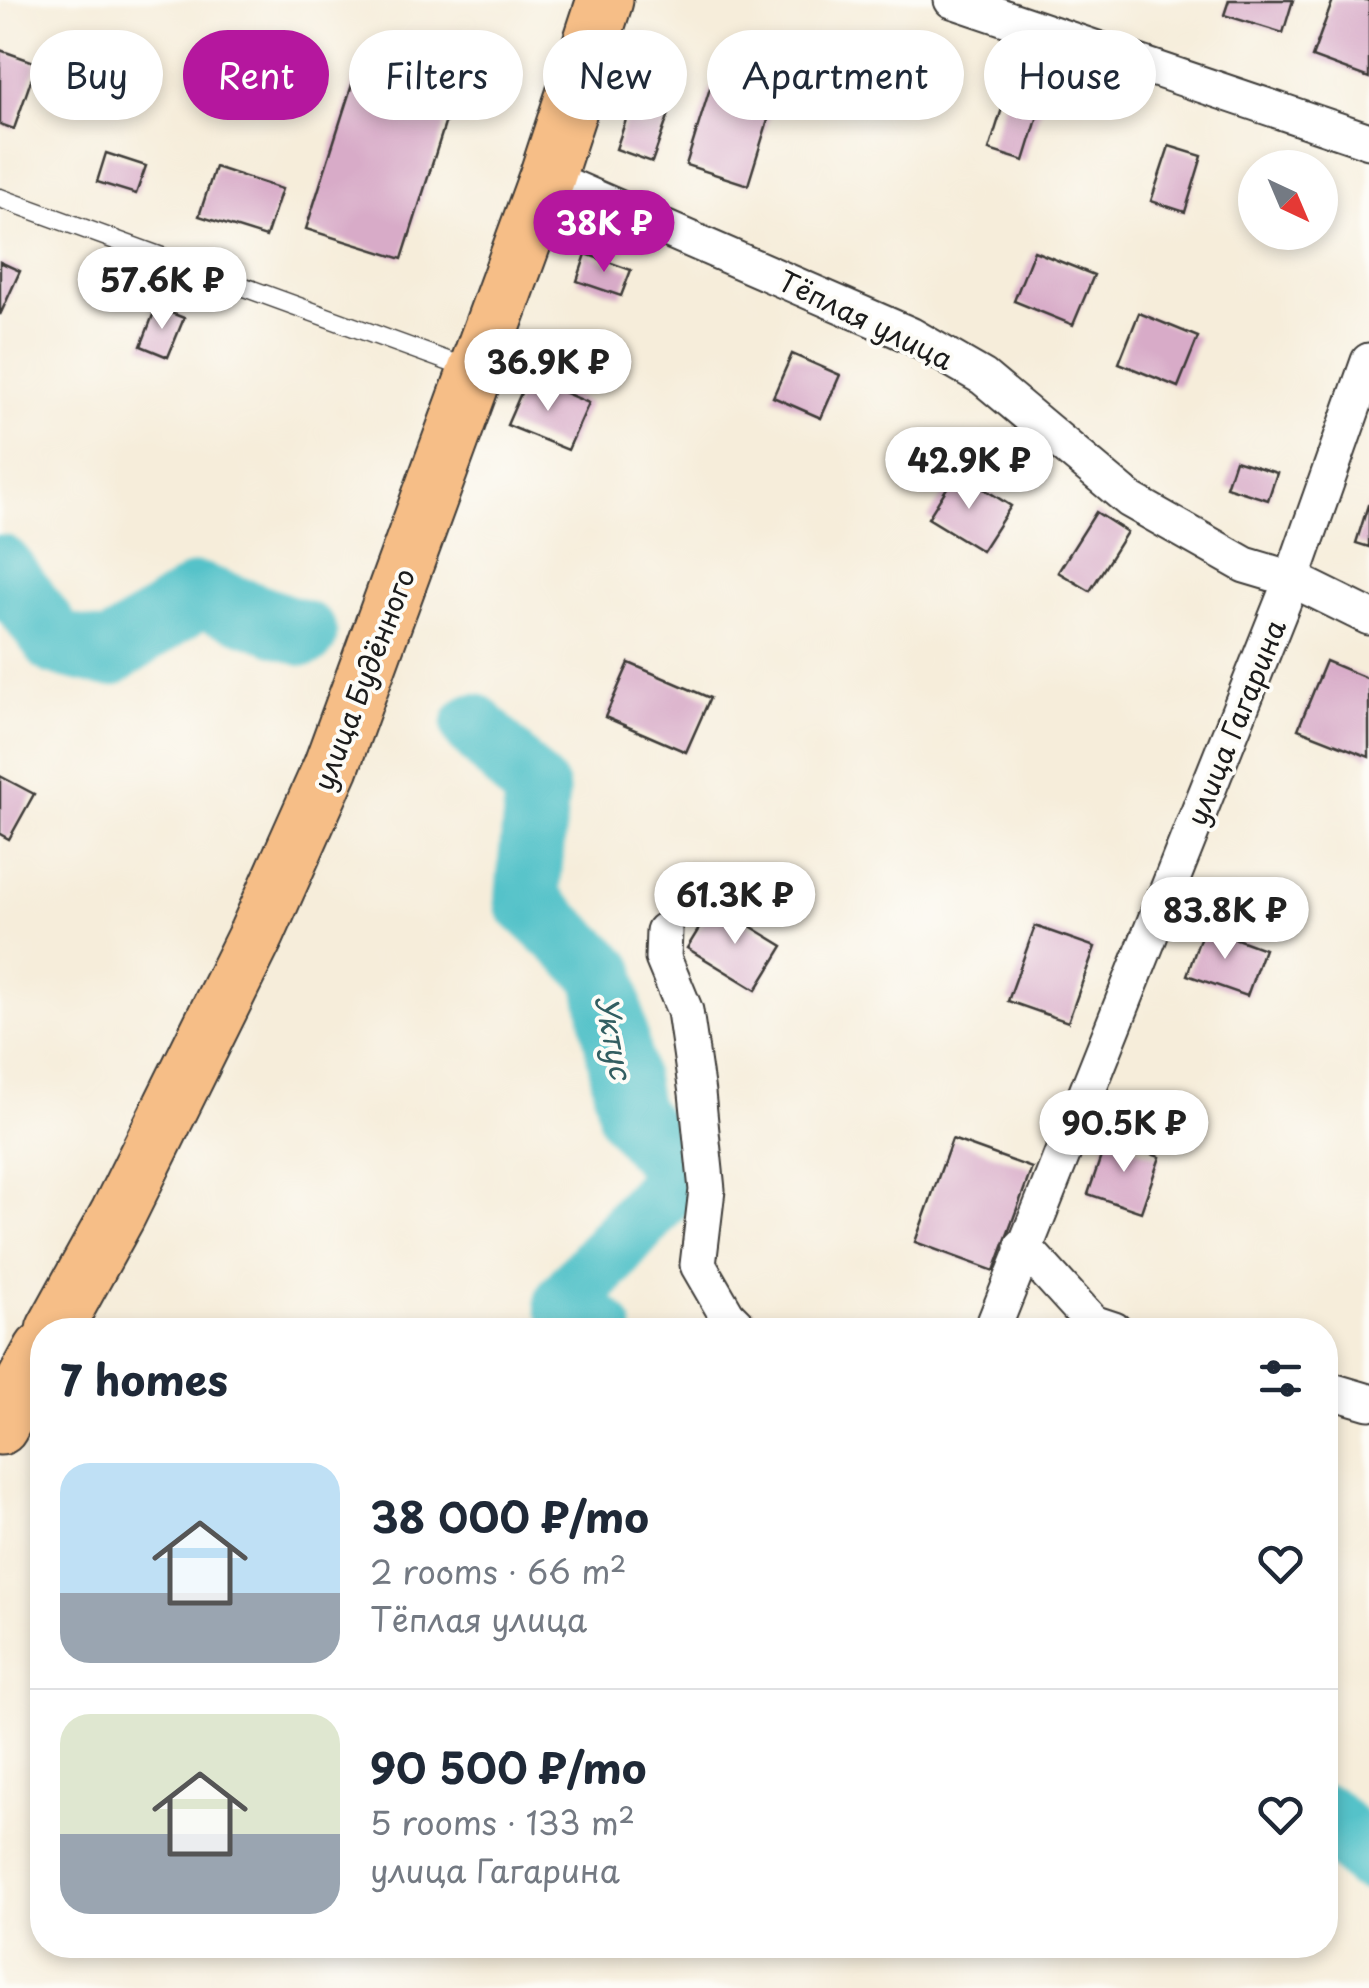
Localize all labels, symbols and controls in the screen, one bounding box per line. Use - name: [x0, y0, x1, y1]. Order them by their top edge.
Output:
- chip: Buy: [30, 30, 163, 120]
- chip: Rent: [183, 30, 329, 120]
- chip: Filters: [349, 30, 523, 120]
- chip: New: [543, 30, 687, 120]
- chip: Apartment: [707, 30, 964, 120]
- chip: House: [984, 30, 1156, 120]
- north arrow: [1238, 150, 1338, 250]
- map controls: [1238, 150, 1338, 250]
- pin: 38K ₽: [534, 190, 674, 275]
- text: 38K ₽: [555, 198, 653, 246]
- pin: 57.6K ₽: [70, 247, 254, 332]
- text: 57.6K ₽: [100, 255, 224, 303]
- street label: Тёплая улица: [771, 258, 961, 380]
- pin: 36.9K ₽: [456, 329, 640, 414]
- text: 36.9K ₽: [486, 337, 610, 385]
- pin: 42.9K ₽: [877, 427, 1061, 512]
- text: 42.9K ₽: [907, 435, 1031, 483]
- street label: улица Будённого: [301, 562, 425, 796]
- street label: улица Гагарина: [1174, 612, 1296, 831]
- pin: 61.3K ₽: [643, 862, 827, 947]
- text: 61.3K ₽: [676, 870, 794, 918]
- pin: 83.8K ₽: [1133, 877, 1317, 962]
- text: 83.8K ₽: [1163, 885, 1287, 933]
- water label: Уктус: [585, 991, 646, 1085]
- pin: 90.5K ₽: [1032, 1090, 1216, 1175]
- text: 90.5K ₽: [1061, 1098, 1187, 1146]
- text: 7 homes: [60, 1347, 228, 1410]
- icon: filters: [1253, 1351, 1308, 1406]
- text: 38 000 ₽/mo: [370, 1484, 649, 1547]
- icon: home: [140, 1503, 260, 1623]
- icon: heart: [1253, 1536, 1308, 1591]
- text: 2 rooms · 66 m²: [370, 1547, 627, 1595]
- text: Тёплая улица: [370, 1595, 587, 1643]
- text: 90 500 ₽/mo: [370, 1735, 647, 1798]
- icon: home: [140, 1754, 260, 1874]
- icon: heart: [1253, 1787, 1308, 1842]
- text: 5 rooms · 133 m²: [370, 1798, 635, 1846]
- text: улица Гагарина: [370, 1846, 620, 1894]

